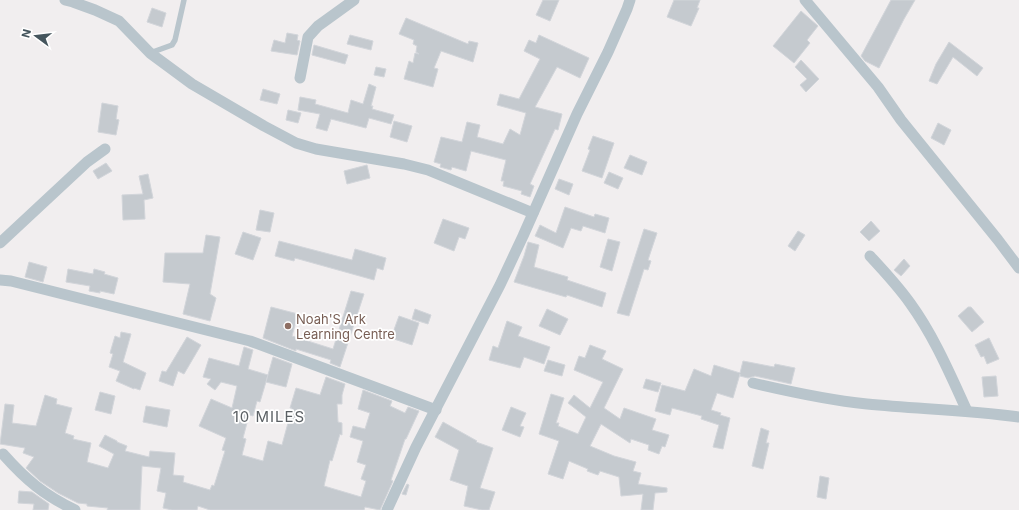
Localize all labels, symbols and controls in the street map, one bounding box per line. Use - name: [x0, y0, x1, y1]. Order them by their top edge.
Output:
- north arrow: [16, 16, 56, 56]
- text: N: [18, 28, 34, 39]
- place label: Noah'S Ark Learning Centre: [296, 311, 395, 342]
- marker: Noah'S Ark Learning Centre: [283, 321, 293, 331]
- district label: 10 MILES: [233, 407, 305, 426]

